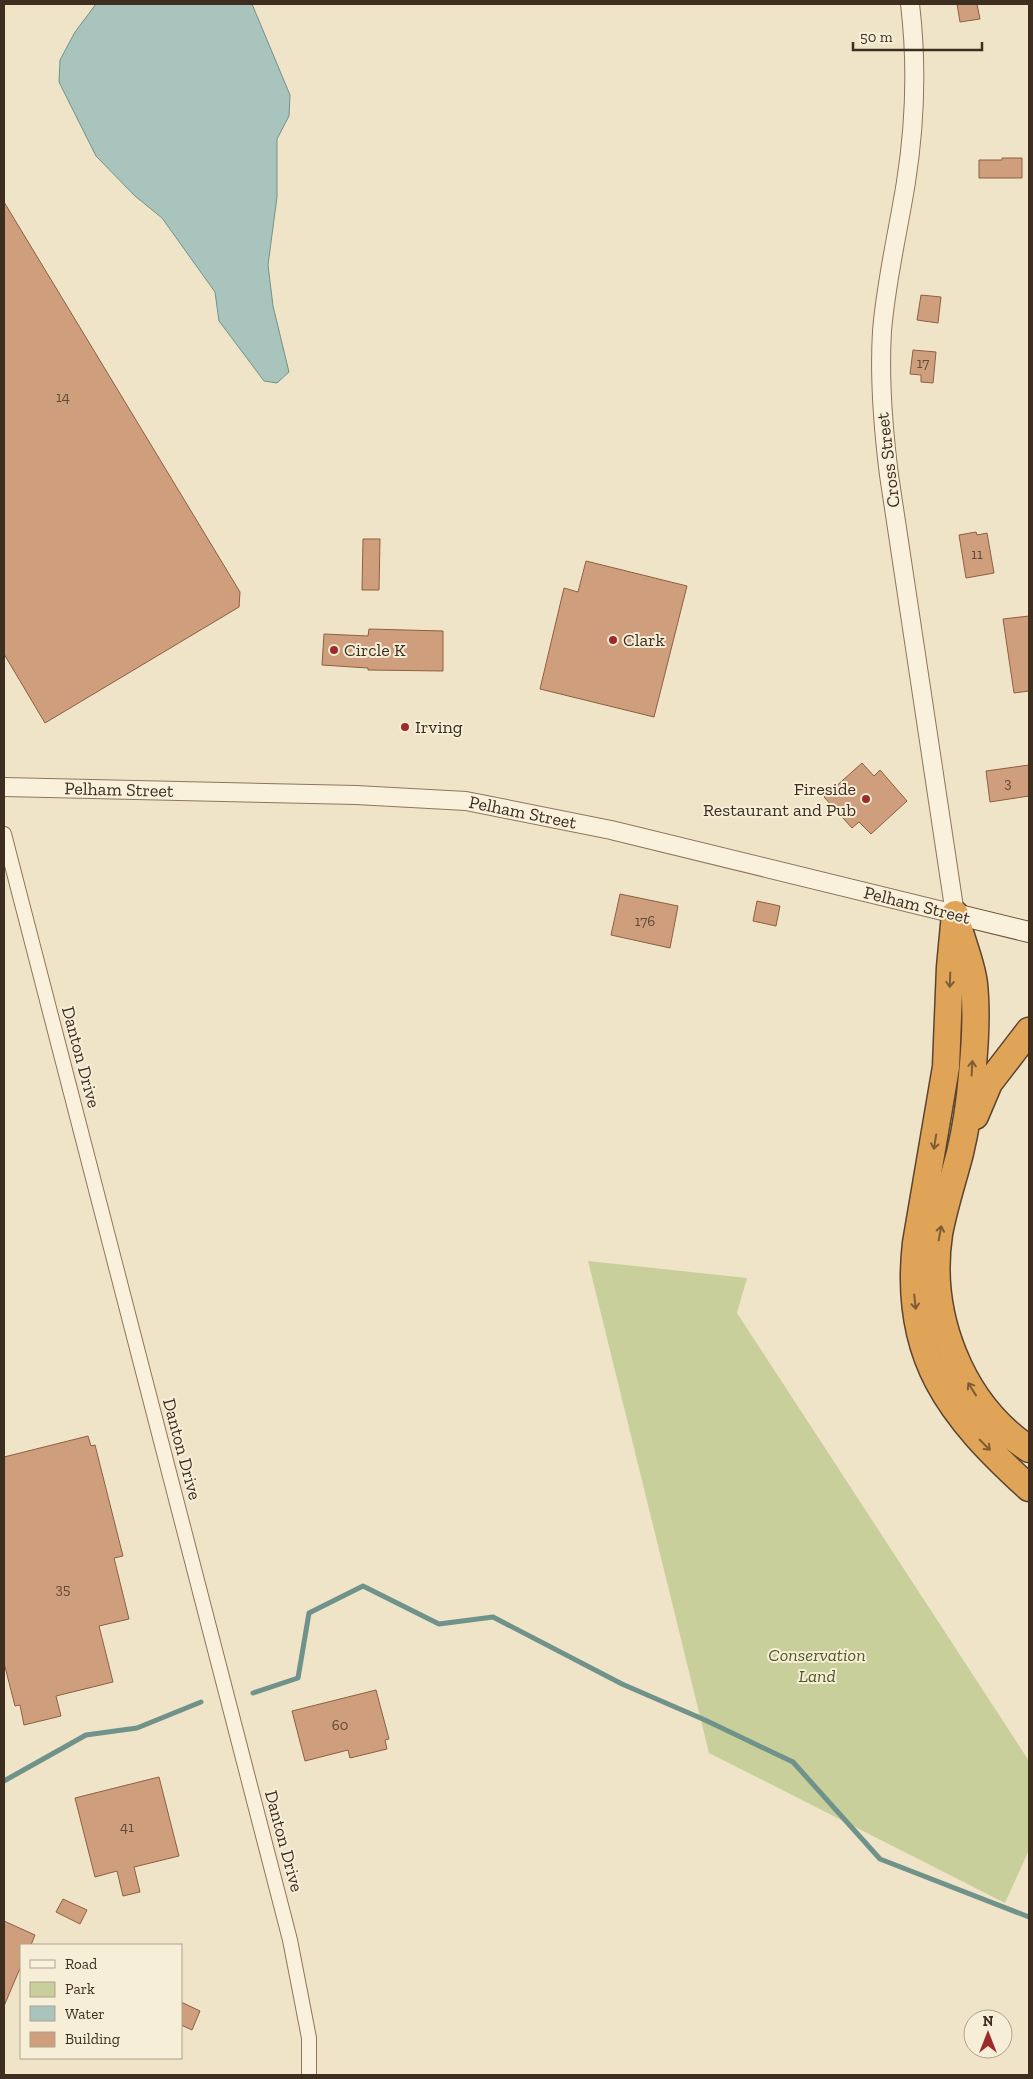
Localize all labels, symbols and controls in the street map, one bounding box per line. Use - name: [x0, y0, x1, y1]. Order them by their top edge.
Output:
- scale bar: [853, 20, 982, 52]
- text: 50 m: [860, 28, 893, 46]
- house number: 17: [917, 354, 929, 372]
- house number: 14: [56, 388, 70, 406]
- street label: Cross Street: [871, 411, 905, 509]
- house number: 11: [971, 545, 983, 563]
- place label: Clark: [623, 629, 666, 651]
- marker: Clark: [607, 634, 619, 646]
- place label: Circle K: [344, 639, 406, 661]
- marker: Circle K: [328, 644, 340, 656]
- place label: Irving: [415, 716, 463, 738]
- marker: Irving: [399, 721, 411, 733]
- house number: 3: [1004, 774, 1012, 792]
- street label: Pelham Street: [64, 777, 174, 802]
- place label: Fireside Restaurant and Pub: [703, 778, 856, 821]
- street label: Pelham Street: [467, 791, 579, 834]
- marker: Fireside Restaurant and Pub: [860, 793, 872, 805]
- street label: Pelham Street: [861, 881, 973, 929]
- house number: 176: [635, 912, 655, 930]
- one-way arrow: [945, 972, 954, 988]
- street label: Danton Drive: [57, 1004, 105, 1110]
- one-way arrow: [968, 1061, 977, 1077]
- one-way arrow: [929, 1133, 939, 1149]
- one-way arrow: [935, 1226, 945, 1242]
- one-way arrow: [910, 1294, 920, 1310]
- one-way arrow: [967, 1382, 977, 1396]
- street label: Danton Drive: [158, 1396, 206, 1502]
- one-way arrow: [978, 1439, 991, 1451]
- house number: 35: [55, 1580, 71, 1598]
- park label: Conservation Land: [768, 1644, 866, 1687]
- house number: 60: [332, 1716, 348, 1734]
- street label: Danton Drive: [260, 1788, 308, 1894]
- house number: 41: [120, 1818, 134, 1836]
- legend: [20, 1944, 182, 2059]
- text: Road: [65, 1955, 98, 1973]
- text: Park: [65, 1980, 95, 1998]
- text: Water: [65, 2005, 105, 2023]
- north arrow: [963, 2009, 1013, 2059]
- text: N: [983, 2013, 994, 2030]
- text: Building: [65, 2030, 120, 2048]

